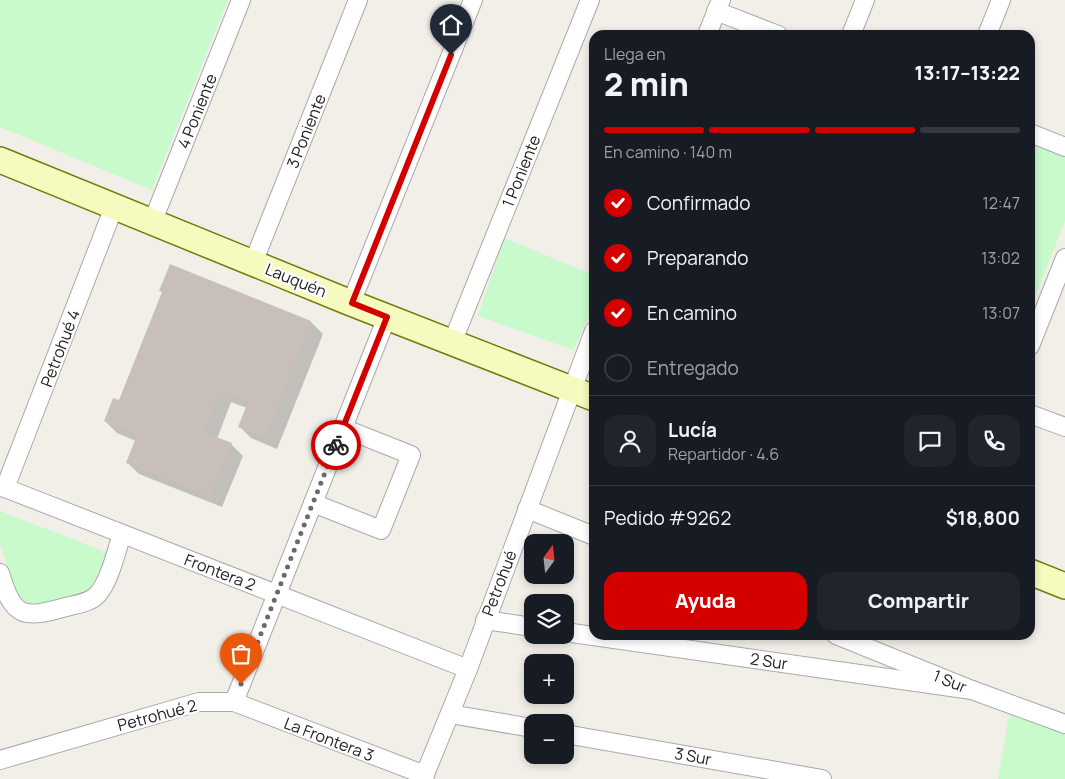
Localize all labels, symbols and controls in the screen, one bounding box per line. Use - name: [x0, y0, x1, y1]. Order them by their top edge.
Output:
- pin: [430, 4, 472, 55]
- icon: home: [437, 11, 465, 39]
- text: Llega en: [604, 43, 665, 65]
- text: 13:17–13:22: [915, 60, 1020, 86]
- text: 2 min: [604, 62, 689, 106]
- street label: 4 Poniente: [172, 70, 222, 152]
- street label: 3 Poniente: [281, 91, 331, 171]
- street label: 1 Poniente: [497, 132, 545, 210]
- text: En camino · 140 m: [604, 141, 732, 163]
- icon: check: [604, 189, 632, 217]
- text: Confirmado: [647, 190, 751, 216]
- text: 12:47: [982, 192, 1020, 214]
- icon: check: [604, 244, 632, 272]
- text: Preparando: [647, 245, 749, 271]
- text: 13:02: [981, 247, 1020, 269]
- street label: Lauquén: [262, 258, 330, 302]
- icon: check: [604, 299, 632, 327]
- text: En camino: [647, 300, 737, 326]
- text: 13:07: [982, 302, 1020, 324]
- street label: Petrohué 4: [35, 306, 85, 390]
- text: Entregado: [647, 355, 739, 381]
- button: person: [604, 415, 656, 467]
- button: chat: [904, 415, 956, 467]
- button: phone: [968, 415, 1020, 467]
- text: Lucía: [668, 417, 717, 443]
- courier: [311, 420, 361, 470]
- icon: bike: [322, 431, 350, 459]
- text: Repartidor · 4.6: [668, 443, 779, 465]
- text: Pedido #9262: [604, 505, 731, 531]
- text: $18,800: [946, 505, 1020, 531]
- north arrow: [524, 534, 574, 584]
- map controls: [524, 534, 574, 764]
- street label: Petrohué: [476, 547, 522, 619]
- street label: Frontera 2: [181, 548, 259, 596]
- button: Ayuda: [604, 572, 807, 630]
- button: Compartir: [817, 572, 1020, 630]
- button: layers: [524, 594, 574, 644]
- pin: [220, 633, 262, 684]
- icon: bag: [227, 640, 255, 668]
- street label: 2 Sur: [749, 647, 789, 675]
- button: +: [524, 654, 574, 704]
- street label: 1 Sur: [930, 664, 970, 698]
- street label: Petrohué 2: [115, 694, 199, 736]
- street label: La Frontera 3: [281, 712, 377, 766]
- button: −: [524, 714, 574, 764]
- street label: 3 Sur: [673, 742, 713, 770]

